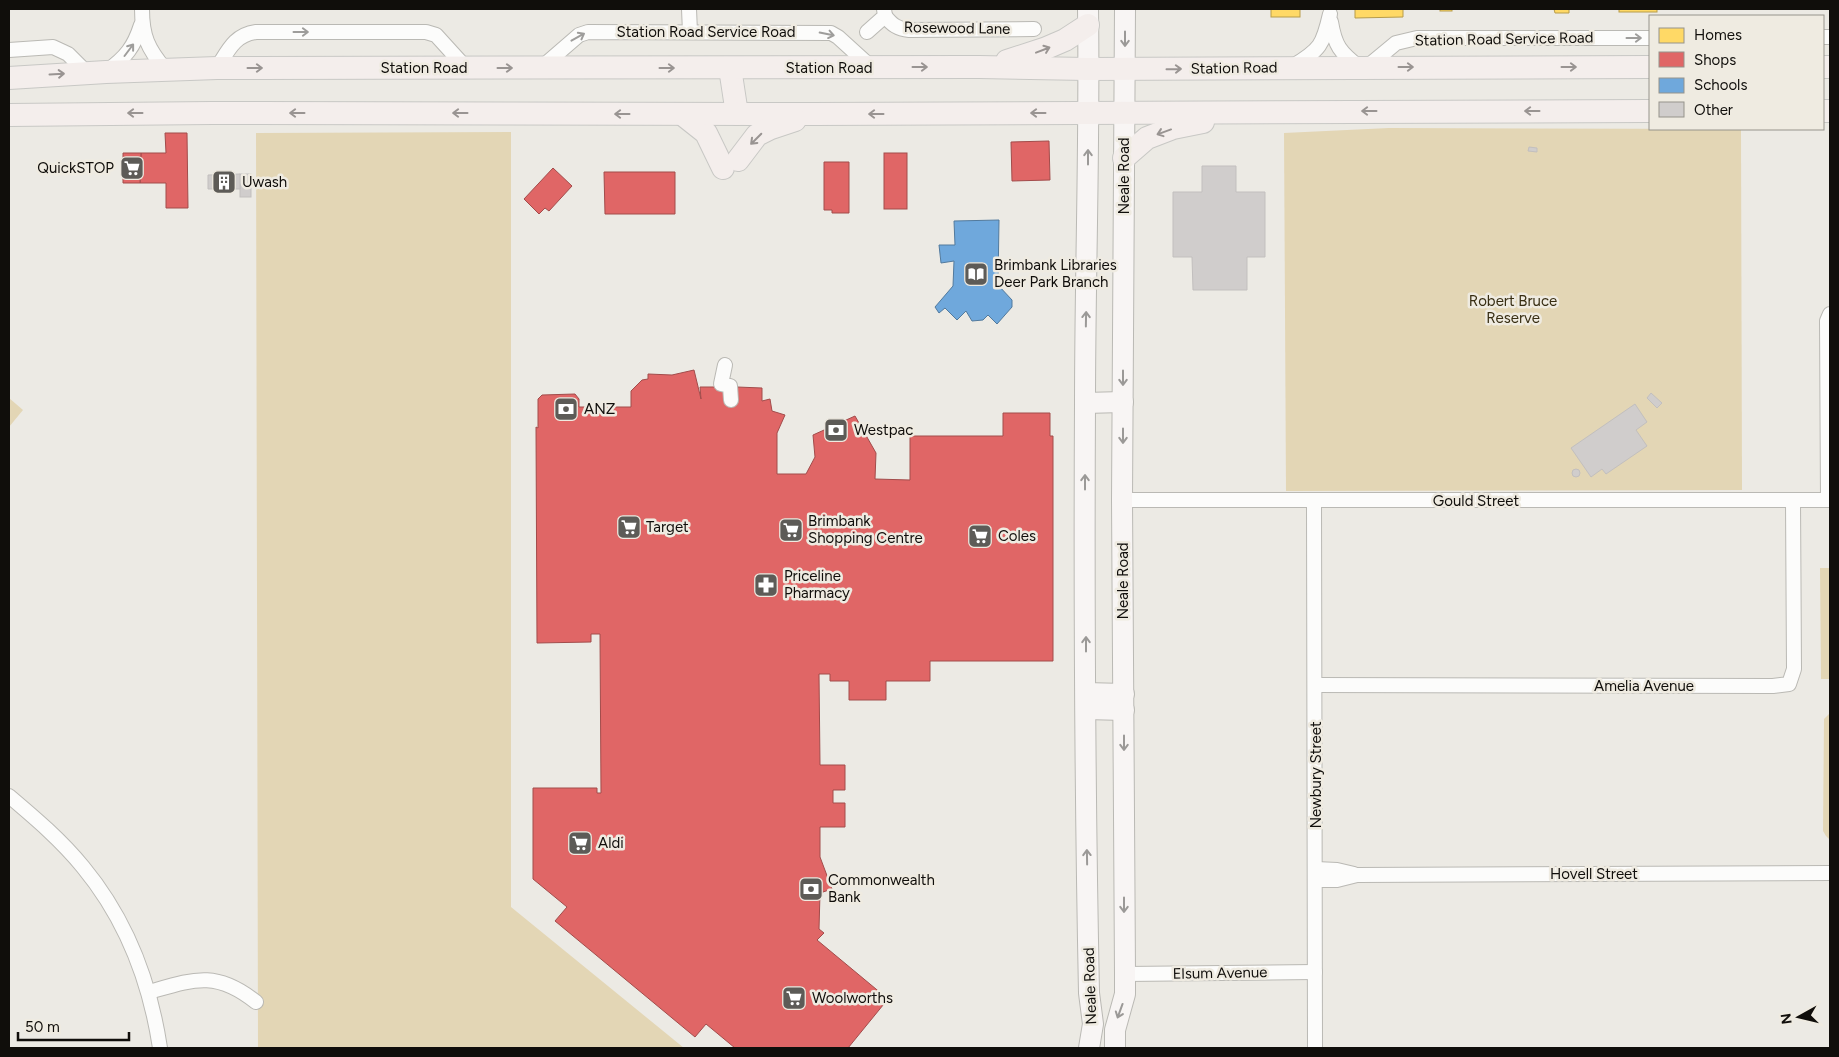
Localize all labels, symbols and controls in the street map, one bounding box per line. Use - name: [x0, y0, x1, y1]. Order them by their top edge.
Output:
- legend: [1649, 15, 1824, 130]
- street label: Rosewood Lane: [904, 18, 1010, 38]
- street label: Station Road Service Road: [617, 23, 795, 41]
- text: Homes: [1694, 26, 1742, 44]
- one-way arrow: [292, 27, 309, 37]
- street label: Station Road Service Road: [1414, 28, 1594, 50]
- one-way arrow: [818, 30, 834, 39]
- one-way arrow: [1120, 30, 1130, 47]
- one-way arrow: [571, 32, 586, 42]
- one-way arrow: [1626, 33, 1642, 43]
- one-way arrow: [124, 43, 134, 57]
- one-way arrow: [1035, 44, 1050, 54]
- text: Shops: [1694, 51, 1736, 69]
- street label: Station Road: [1190, 58, 1278, 78]
- street label: Station Road: [381, 59, 467, 77]
- street label: Station Road: [786, 59, 872, 77]
- one-way arrow: [912, 62, 928, 72]
- one-way arrow: [1398, 62, 1414, 72]
- one-way arrow: [1560, 62, 1577, 72]
- one-way arrow: [246, 63, 263, 73]
- one-way arrow: [496, 63, 513, 73]
- one-way arrow: [659, 63, 675, 73]
- one-way arrow: [1166, 64, 1182, 73]
- one-way arrow: [49, 70, 65, 79]
- text: Schools: [1694, 76, 1747, 94]
- text: Other: [1694, 101, 1733, 119]
- one-way arrow: [1361, 106, 1378, 116]
- one-way arrow: [1524, 106, 1540, 116]
- one-way arrow: [127, 108, 143, 118]
- one-way arrow: [289, 108, 306, 118]
- one-way arrow: [452, 108, 468, 118]
- one-way arrow: [1031, 108, 1047, 118]
- one-way arrow: [614, 109, 630, 119]
- one-way arrow: [868, 109, 884, 119]
- one-way arrow: [1157, 128, 1172, 137]
- one-way arrow: [750, 133, 762, 145]
- street label: Neale Road: [1115, 137, 1133, 215]
- one-way arrow: [1083, 149, 1093, 165]
- supermarket icon: QuickSTOP: [119, 155, 145, 181]
- place label: QuickSTOP: [37, 159, 114, 177]
- building icon: Uwash: [211, 169, 237, 195]
- place label: Uwash: [242, 173, 287, 191]
- place label: Brimbank Libraries Deer Park Branch: [994, 256, 1117, 291]
- library icon: Brimbank Libraries Deer Park Branch: [963, 261, 989, 287]
- park label: Robert Bruce Reserve: [1469, 292, 1557, 327]
- one-way arrow: [1081, 311, 1091, 328]
- one-way arrow: [1118, 370, 1128, 386]
- bank icon: ANZ: [553, 396, 579, 422]
- place label: ANZ: [584, 400, 615, 418]
- bank icon: Westpac: [823, 417, 849, 443]
- place label: Westpac: [854, 421, 913, 439]
- one-way arrow: [1118, 428, 1128, 444]
- one-way arrow: [1080, 474, 1090, 490]
- street label: Gould Street: [1433, 492, 1519, 510]
- place label: Brimbank Shopping Centre: [808, 512, 923, 547]
- supermarket icon: Target: [616, 514, 642, 540]
- supermarket icon: Brimbank Shopping Centre: [778, 517, 804, 543]
- place label: Target: [646, 518, 689, 536]
- supermarket icon: Coles: [967, 523, 993, 549]
- place label: Coles: [998, 527, 1036, 545]
- street label: Neale Road: [1114, 542, 1132, 620]
- place label: Priceline Pharmacy: [784, 567, 850, 602]
- pharmacy icon: Priceline Pharmacy: [753, 572, 779, 598]
- one-way arrow: [1081, 636, 1091, 652]
- street label: Amelia Avenue: [1594, 677, 1694, 695]
- street label: Newbury Street: [1307, 721, 1325, 829]
- one-way arrow: [1119, 734, 1129, 751]
- supermarket icon: Aldi: [567, 830, 593, 856]
- place label: Aldi: [598, 834, 624, 852]
- one-way arrow: [1082, 849, 1092, 866]
- street label: Hovell Street: [1550, 865, 1638, 883]
- place label: Commonwealth Bank: [828, 871, 935, 906]
- bank icon: Commonwealth Bank: [798, 876, 824, 902]
- one-way arrow: [1119, 897, 1129, 913]
- street label: Neale Road: [1080, 947, 1100, 1025]
- street label: Elsum Avenue: [1172, 963, 1268, 983]
- supermarket icon: Woolworths: [781, 985, 807, 1011]
- place label: Woolworths: [812, 989, 893, 1007]
- north arrow: [1774, 992, 1824, 1042]
- one-way arrow: [1115, 1003, 1124, 1018]
- scale bar: [18, 1010, 129, 1042]
- text: N: [1777, 1012, 1796, 1025]
- text: 50 m: [25, 1018, 60, 1036]

